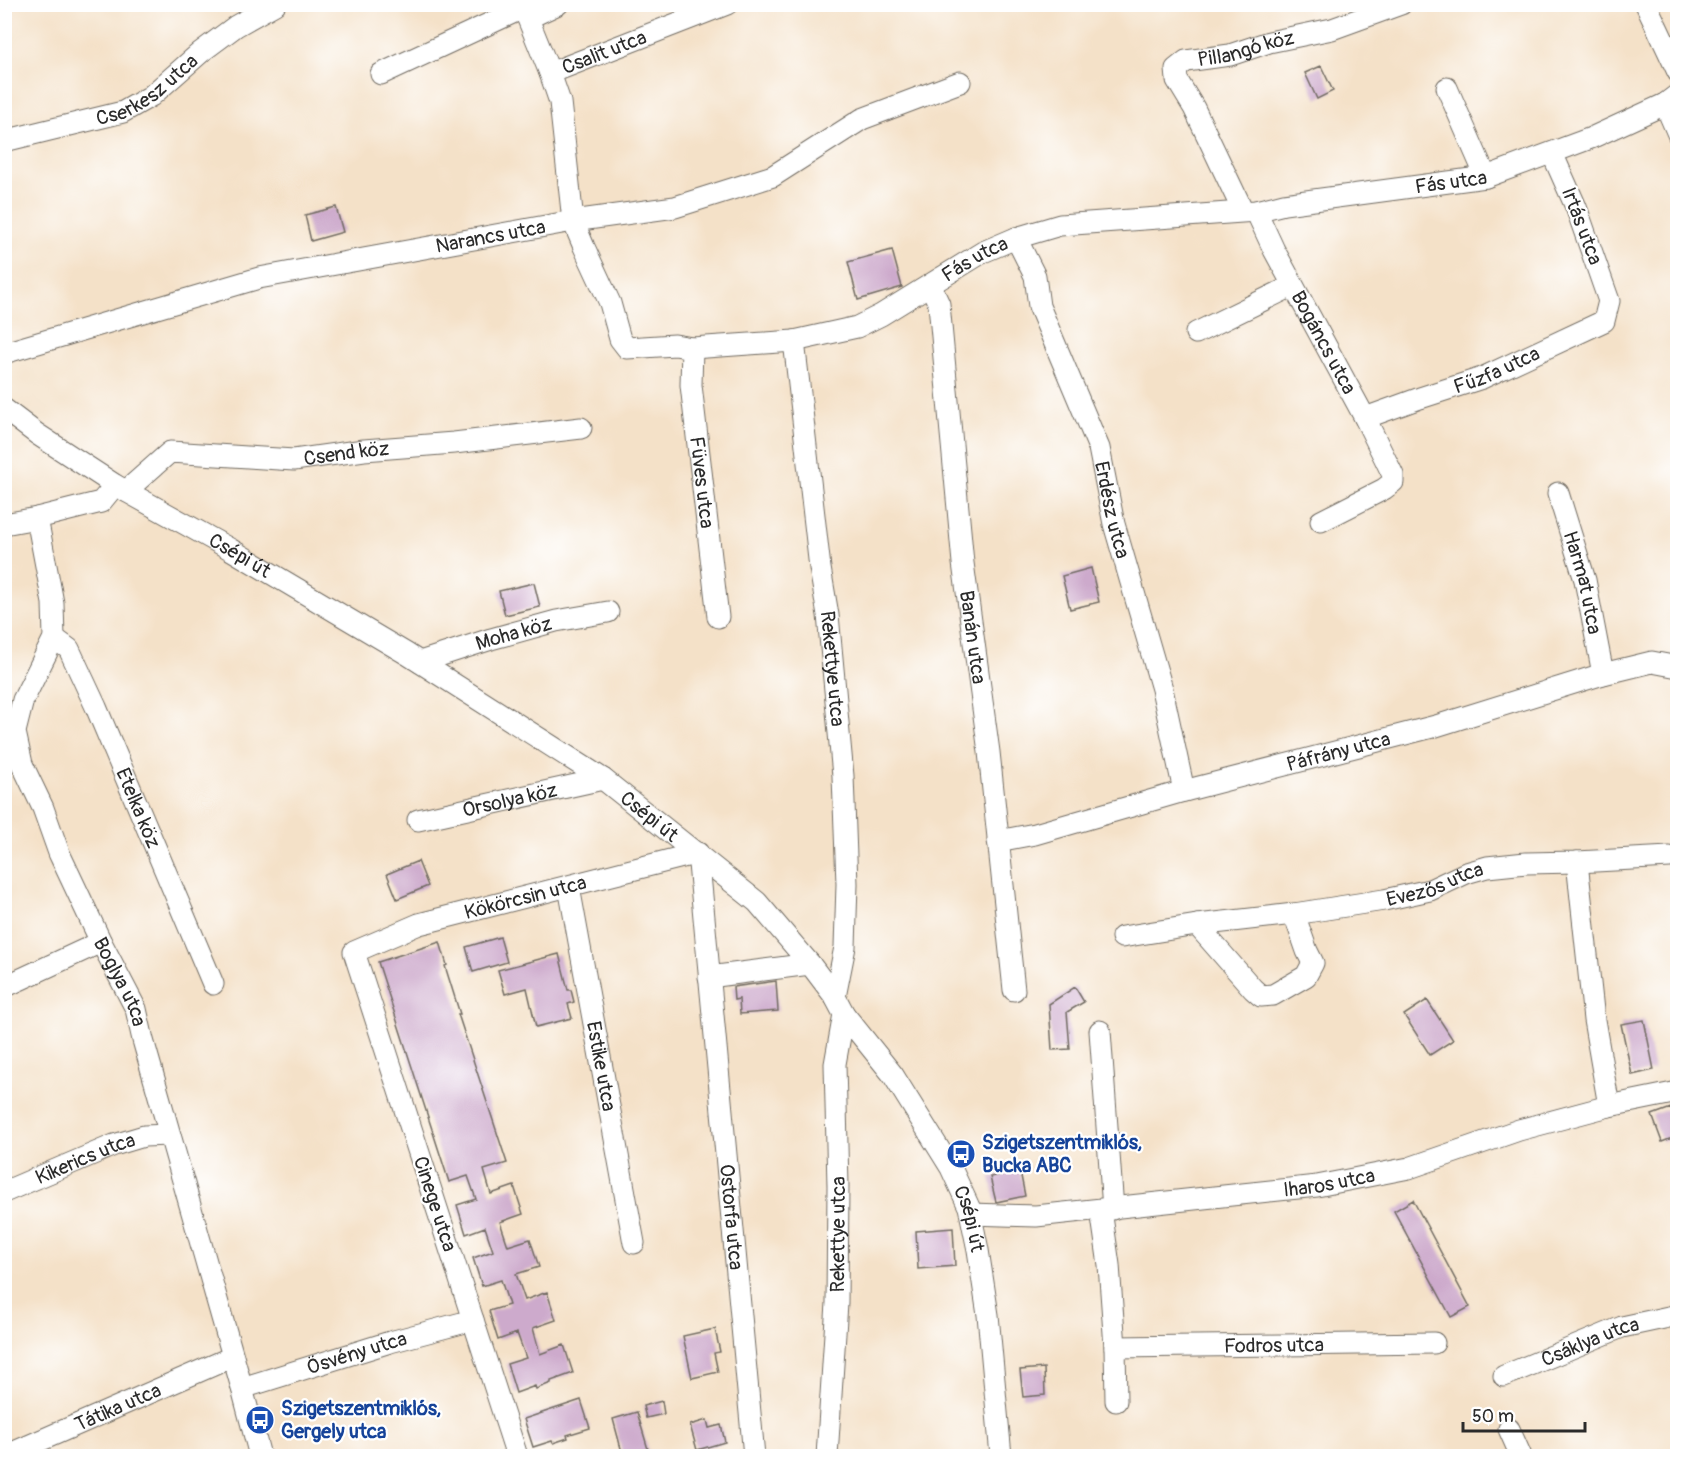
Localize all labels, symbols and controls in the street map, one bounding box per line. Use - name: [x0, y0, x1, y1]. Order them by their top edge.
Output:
- street label: Csalit utca: [558, 24, 650, 80]
- street label: Pillangó köz: [1196, 25, 1296, 72]
- street label: Cserkesz utca: [93, 48, 203, 131]
- street label: Fás utca: [1414, 165, 1488, 199]
- street label: Irtás utca: [1556, 184, 1608, 268]
- street label: Narancs utca: [434, 214, 547, 258]
- street label: Fás utca: [937, 230, 1012, 287]
- street label: Bogáncs utca: [1286, 286, 1362, 398]
- street label: Fűzfa utca: [1450, 340, 1544, 399]
- street label: Füves utca: [685, 435, 720, 530]
- street label: Csend köz: [302, 436, 390, 471]
- street label: Erdész utca: [1089, 459, 1136, 561]
- street label: Csépi út: [205, 527, 276, 584]
- street label: Harmat utca: [1558, 528, 1608, 636]
- street label: Banán utca: [954, 589, 992, 685]
- street label: Moha köz: [472, 610, 554, 656]
- street label: Rekettye utca: [815, 610, 851, 728]
- street label: Páfrány utca: [1284, 726, 1393, 777]
- street label: Etelka köz: [111, 764, 167, 852]
- street label: Orsolya köz: [460, 777, 559, 822]
- street label: Csépi út: [615, 785, 685, 848]
- street label: Evezős utca: [1384, 856, 1486, 912]
- street label: Kökörcsin utca: [461, 869, 589, 925]
- street label: Boglya utca: [88, 933, 152, 1029]
- street label: Estike utca: [581, 1019, 622, 1113]
- street label: Kikerics utca: [31, 1127, 138, 1190]
- place label: Szigetszentmiklós, Bucka ABC: [982, 1130, 1142, 1178]
- bus stop icon: Szigetszentmiklós, Bucka ABC: [945, 1138, 977, 1170]
- street label: Cinege utca: [408, 1153, 462, 1255]
- street label: Iharos utca: [1282, 1162, 1377, 1202]
- street label: Ostorfa utca: [714, 1163, 749, 1271]
- street label: Rekettye utca: [825, 1176, 851, 1292]
- street label: Csépi út: [948, 1181, 991, 1255]
- street label: Csáklya utca: [1537, 1311, 1641, 1372]
- street label: Ösvény utca: [303, 1326, 409, 1380]
- street label: Fodros utca: [1224, 1332, 1324, 1358]
- street label: Tátika utca: [71, 1377, 165, 1437]
- scale bar: [1463, 1395, 1584, 1433]
- place label: Szigetszentmiklós, Gergely utca: [281, 1396, 441, 1444]
- bus stop icon: Szigetszentmiklós, Gergely utca: [244, 1404, 276, 1436]
- text: 50 m: [1472, 1405, 1514, 1428]

